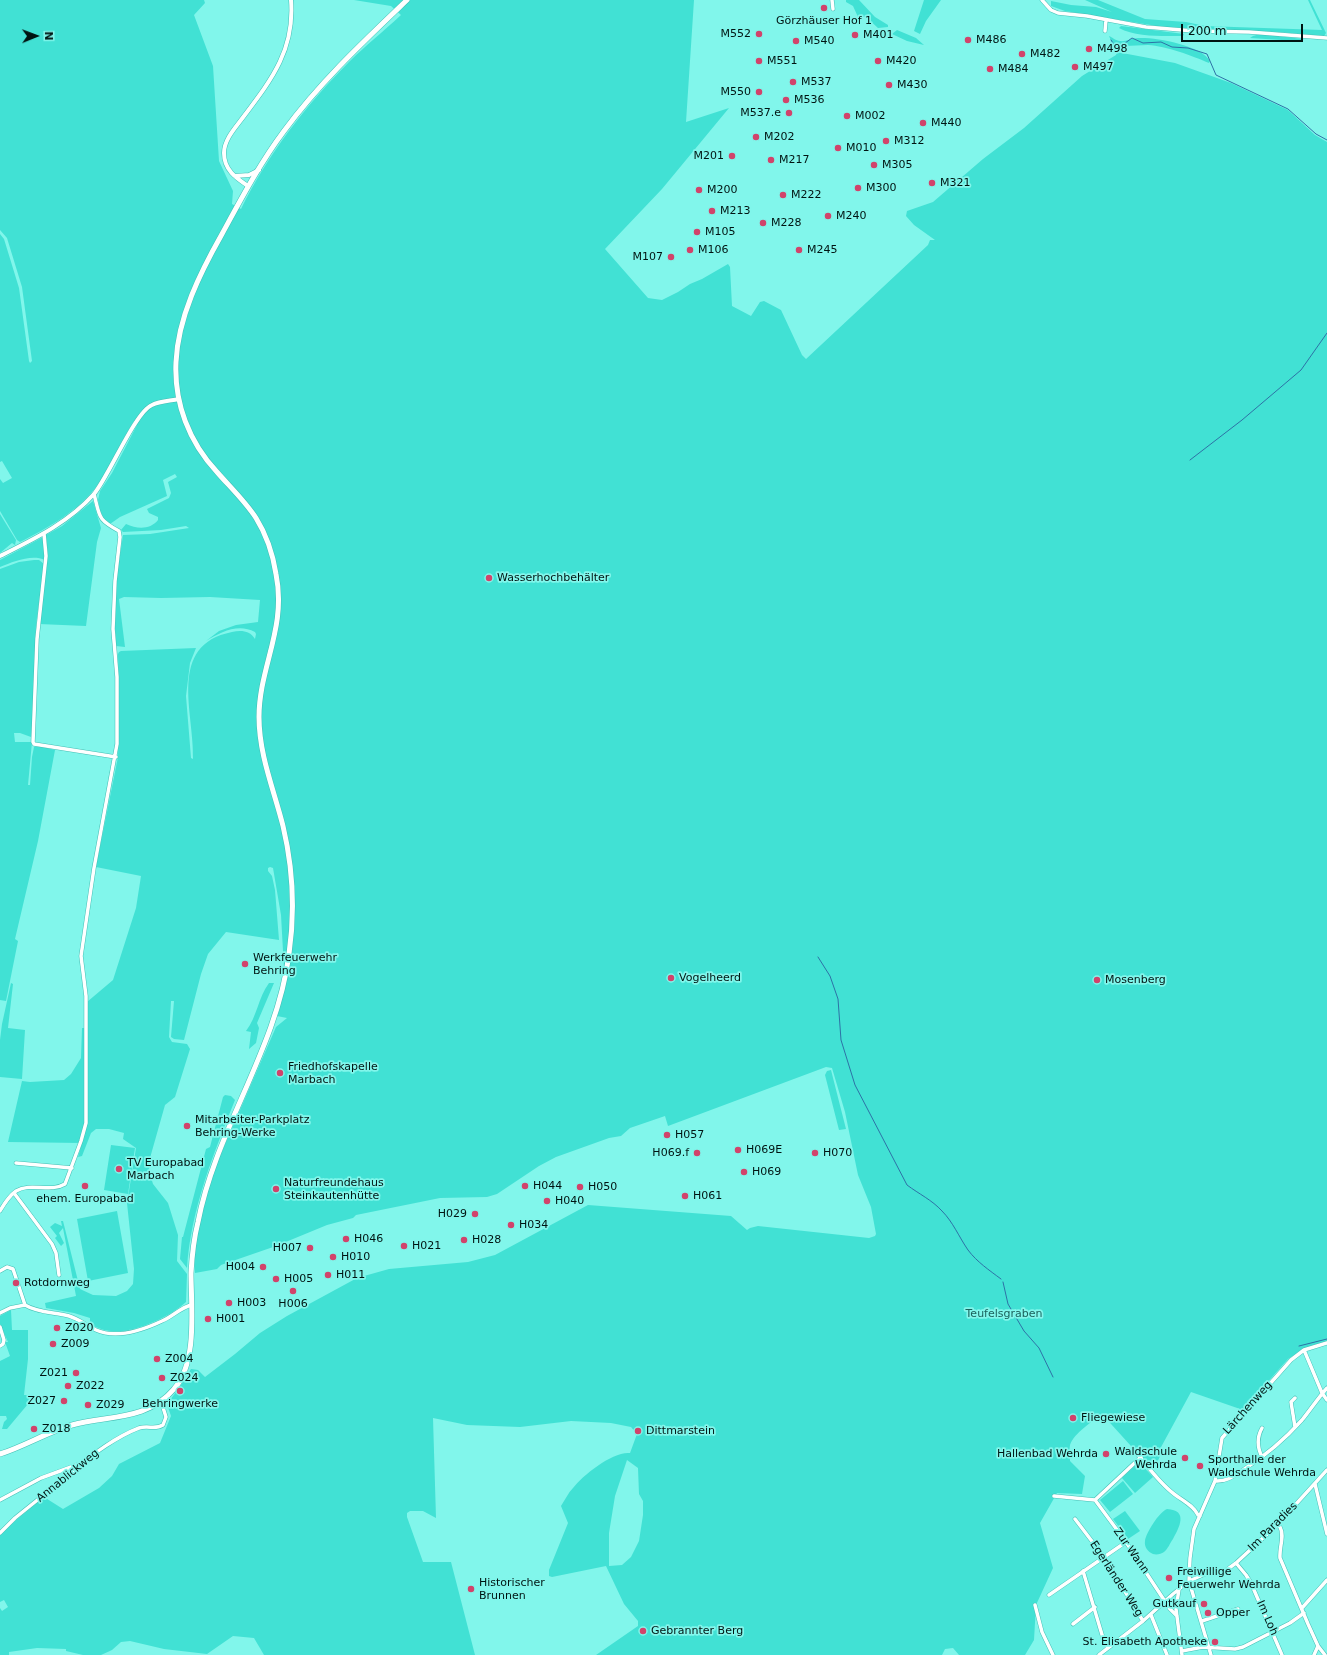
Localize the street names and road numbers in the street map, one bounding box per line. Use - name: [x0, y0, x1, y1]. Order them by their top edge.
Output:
- street label: Lärchenweg: [1221, 1379, 1275, 1437]
- street label: Annablickweg: [34, 1447, 102, 1505]
- street label: Im Paradies: [1246, 1500, 1300, 1554]
- street label: Zur Wann: [1110, 1525, 1152, 1577]
- street label: Egerländer Weg: [1087, 1539, 1145, 1619]
- street label: Im Loh: [1253, 1598, 1281, 1638]

